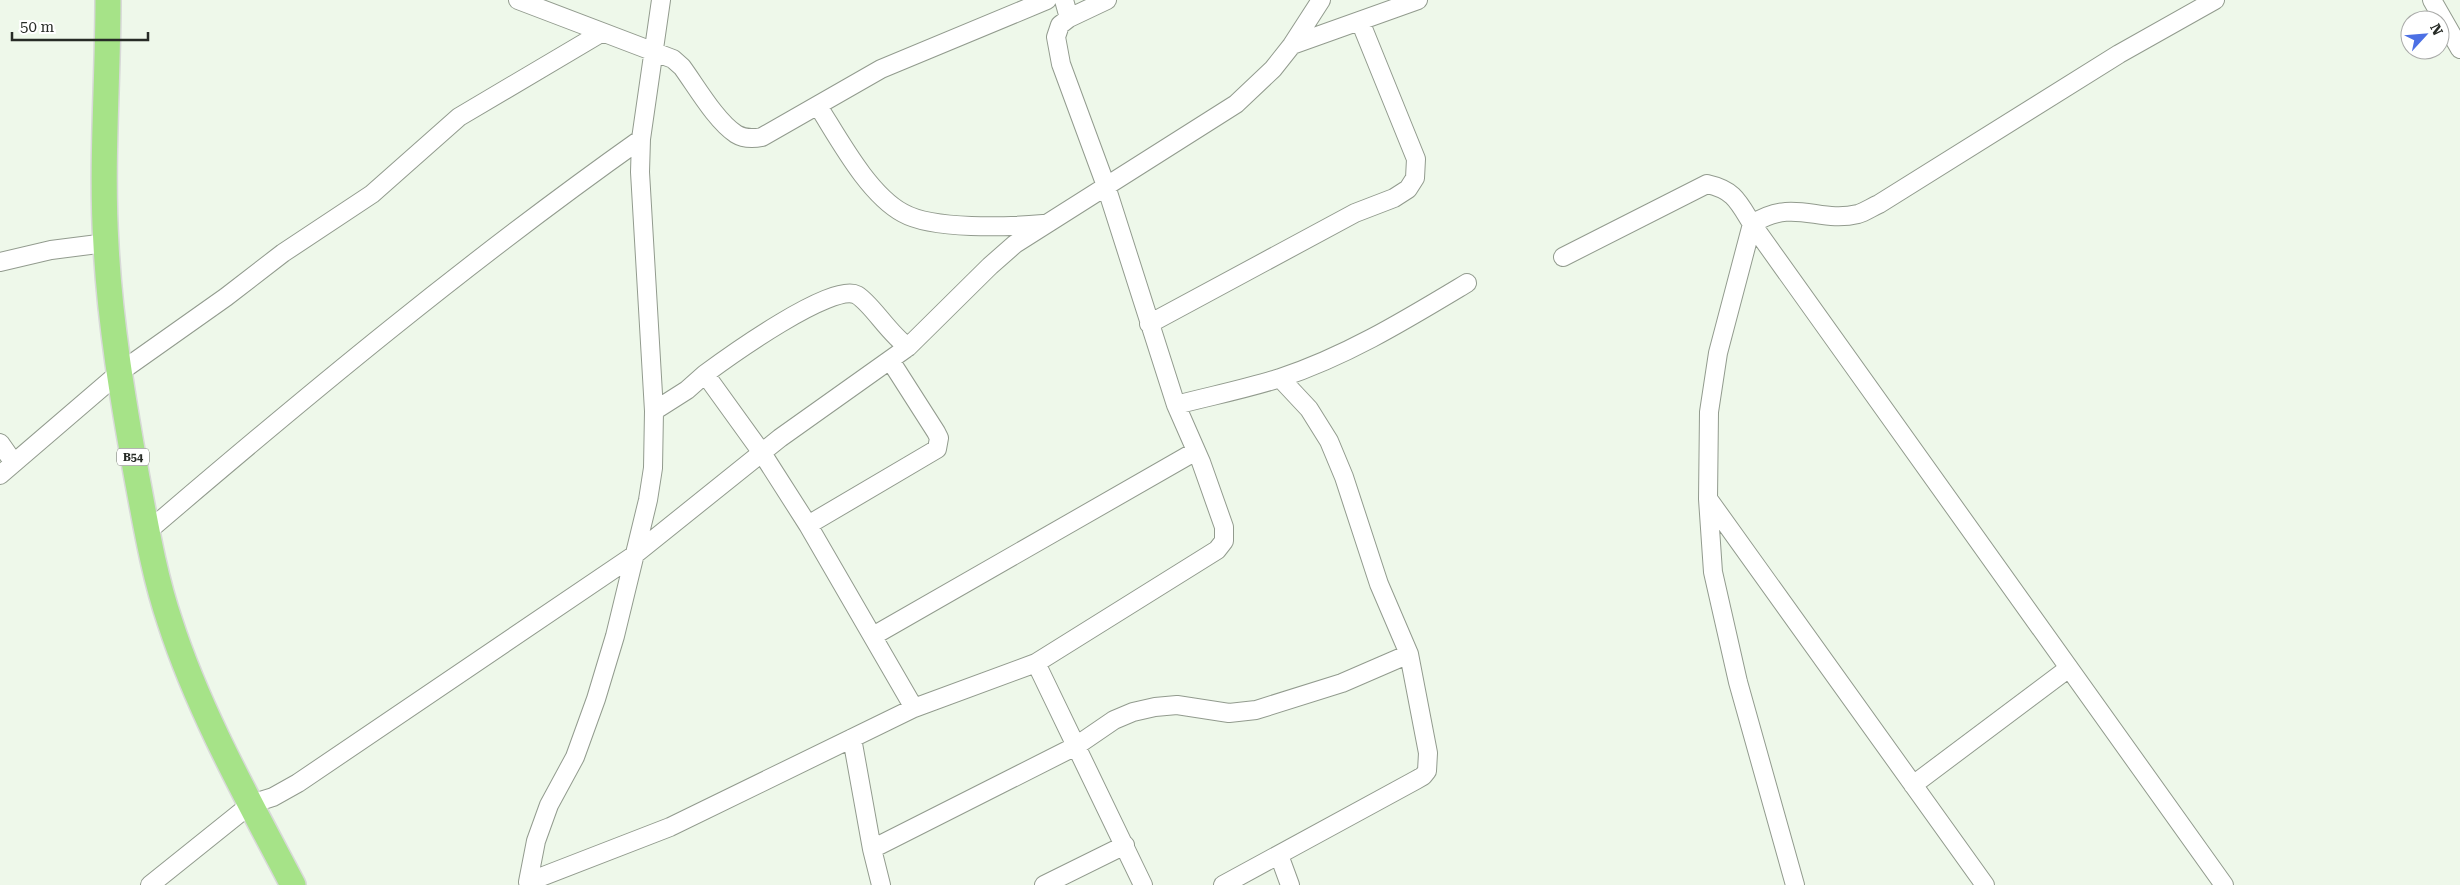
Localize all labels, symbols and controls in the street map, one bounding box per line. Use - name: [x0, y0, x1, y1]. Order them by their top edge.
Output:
- scale bar: [12, 10, 149, 42]
- north arrow: [2400, 10, 2450, 60]
- text: 50 m: [20, 18, 55, 36]
- text: N: [2427, 21, 2446, 38]
- road number: B54: [117, 448, 149, 466]

